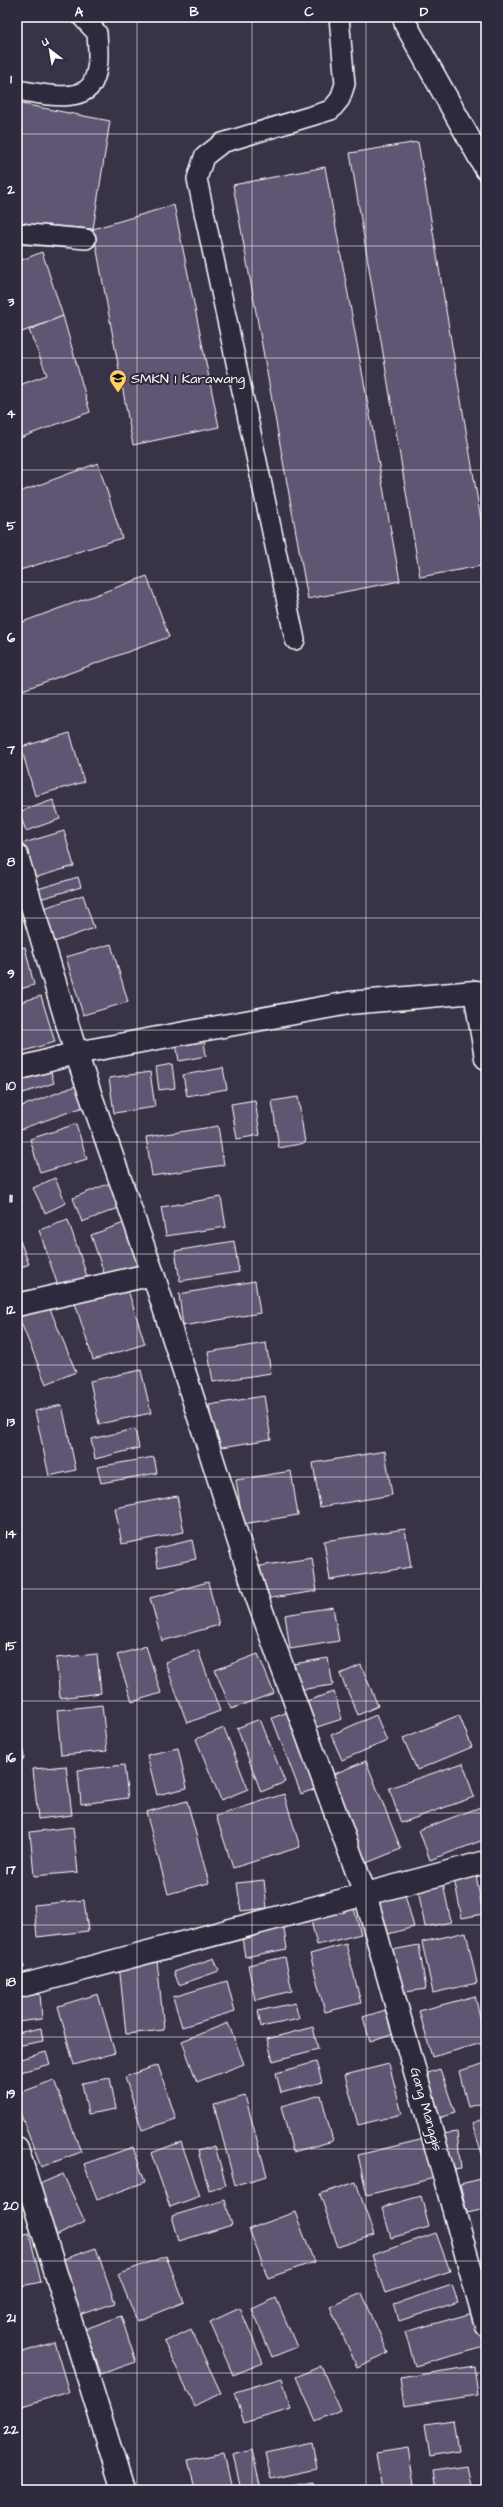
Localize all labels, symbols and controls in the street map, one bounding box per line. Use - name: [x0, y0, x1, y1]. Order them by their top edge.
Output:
- text: A: [75, 3, 84, 21]
- text: B: [189, 3, 199, 21]
- text: C: [304, 3, 314, 21]
- text: D: [420, 3, 429, 21]
- north arrow: [30, 30, 70, 70]
- text: U: [38, 34, 52, 50]
- text: 1: [10, 70, 12, 88]
- text: 2: [6, 181, 15, 199]
- text: 3: [7, 293, 15, 311]
- school or university icon: SMKN 1 Karawang: [108, 368, 128, 393]
- place label: SMKN 1 Karawang: [131, 369, 245, 389]
- text: 4: [7, 405, 16, 423]
- text: 5: [6, 517, 16, 535]
- text: 6: [7, 629, 16, 647]
- text: 7: [6, 741, 16, 759]
- text: 8: [7, 853, 16, 871]
- text: 9: [7, 965, 15, 983]
- text: 10: [6, 1077, 17, 1095]
- text: 11: [9, 1189, 13, 1207]
- text: 12: [6, 1301, 16, 1319]
- text: 13: [7, 1413, 16, 1431]
- text: 14: [6, 1525, 16, 1543]
- text: 15: [6, 1637, 17, 1655]
- text: 16: [6, 1749, 17, 1767]
- text: 17: [6, 1861, 17, 1879]
- text: 18: [6, 1973, 17, 1991]
- street label: Gang Manggis: [405, 2065, 447, 2153]
- text: 19: [6, 2085, 16, 2103]
- text: 20: [2, 2197, 20, 2215]
- text: 21: [5, 2309, 16, 2327]
- text: 22: [3, 2421, 19, 2439]

